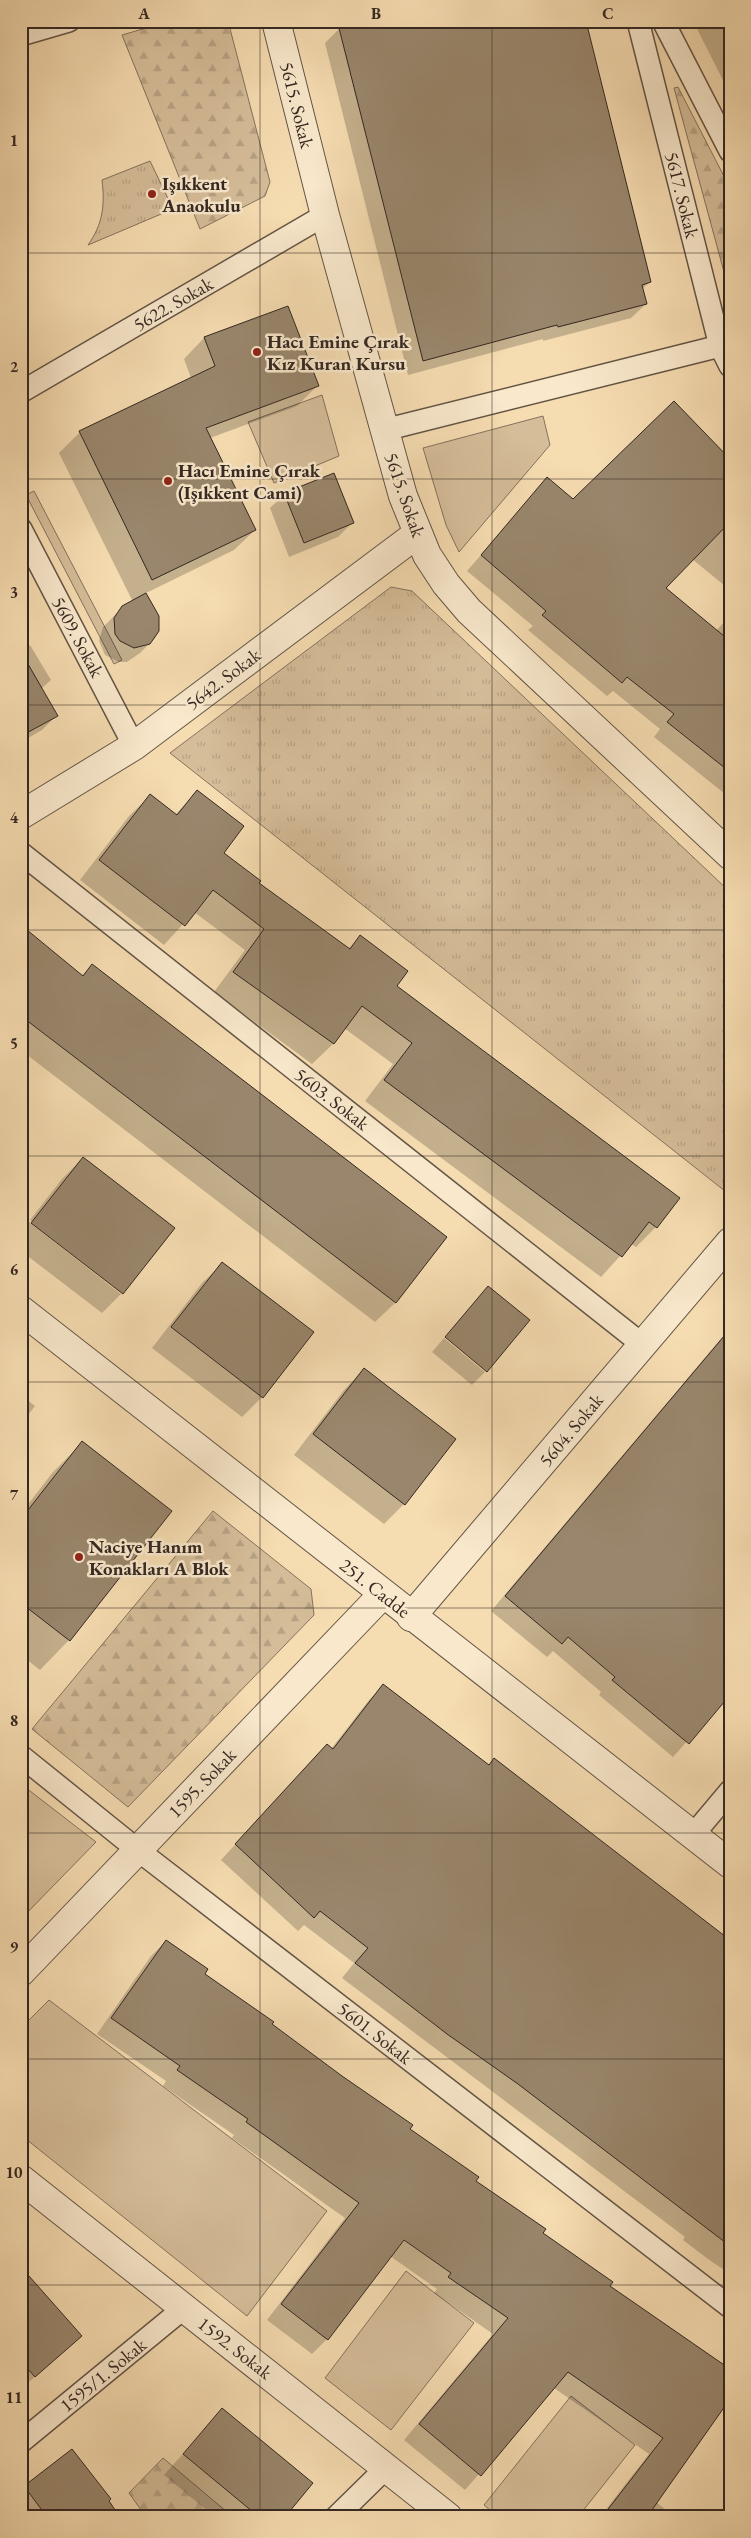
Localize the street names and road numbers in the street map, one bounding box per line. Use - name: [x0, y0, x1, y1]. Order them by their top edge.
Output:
- street label: 5615. Sokak: [274, 59, 320, 152]
- street label: 5617. Sokak: [659, 149, 705, 242]
- street label: 5622. Sokak: [129, 271, 218, 337]
- street label: 5615. Sokak: [379, 449, 431, 542]
- street label: 5609. Sokak: [46, 592, 110, 683]
- street label: 5642. Sokak: [180, 642, 267, 715]
- street label: 5603. Sokak: [290, 1062, 375, 1137]
- street label: 5604. Sokak: [533, 1387, 610, 1472]
- street label: 251. Cadde: [335, 1553, 415, 1623]
- street label: 1595. Sokak: [162, 1742, 242, 1823]
- street label: 5601. Sokak: [333, 1996, 418, 2071]
- street label: 1592. Sokak: [193, 2311, 278, 2386]
- street label: 1595/1. Sokak: [54, 2332, 152, 2418]

